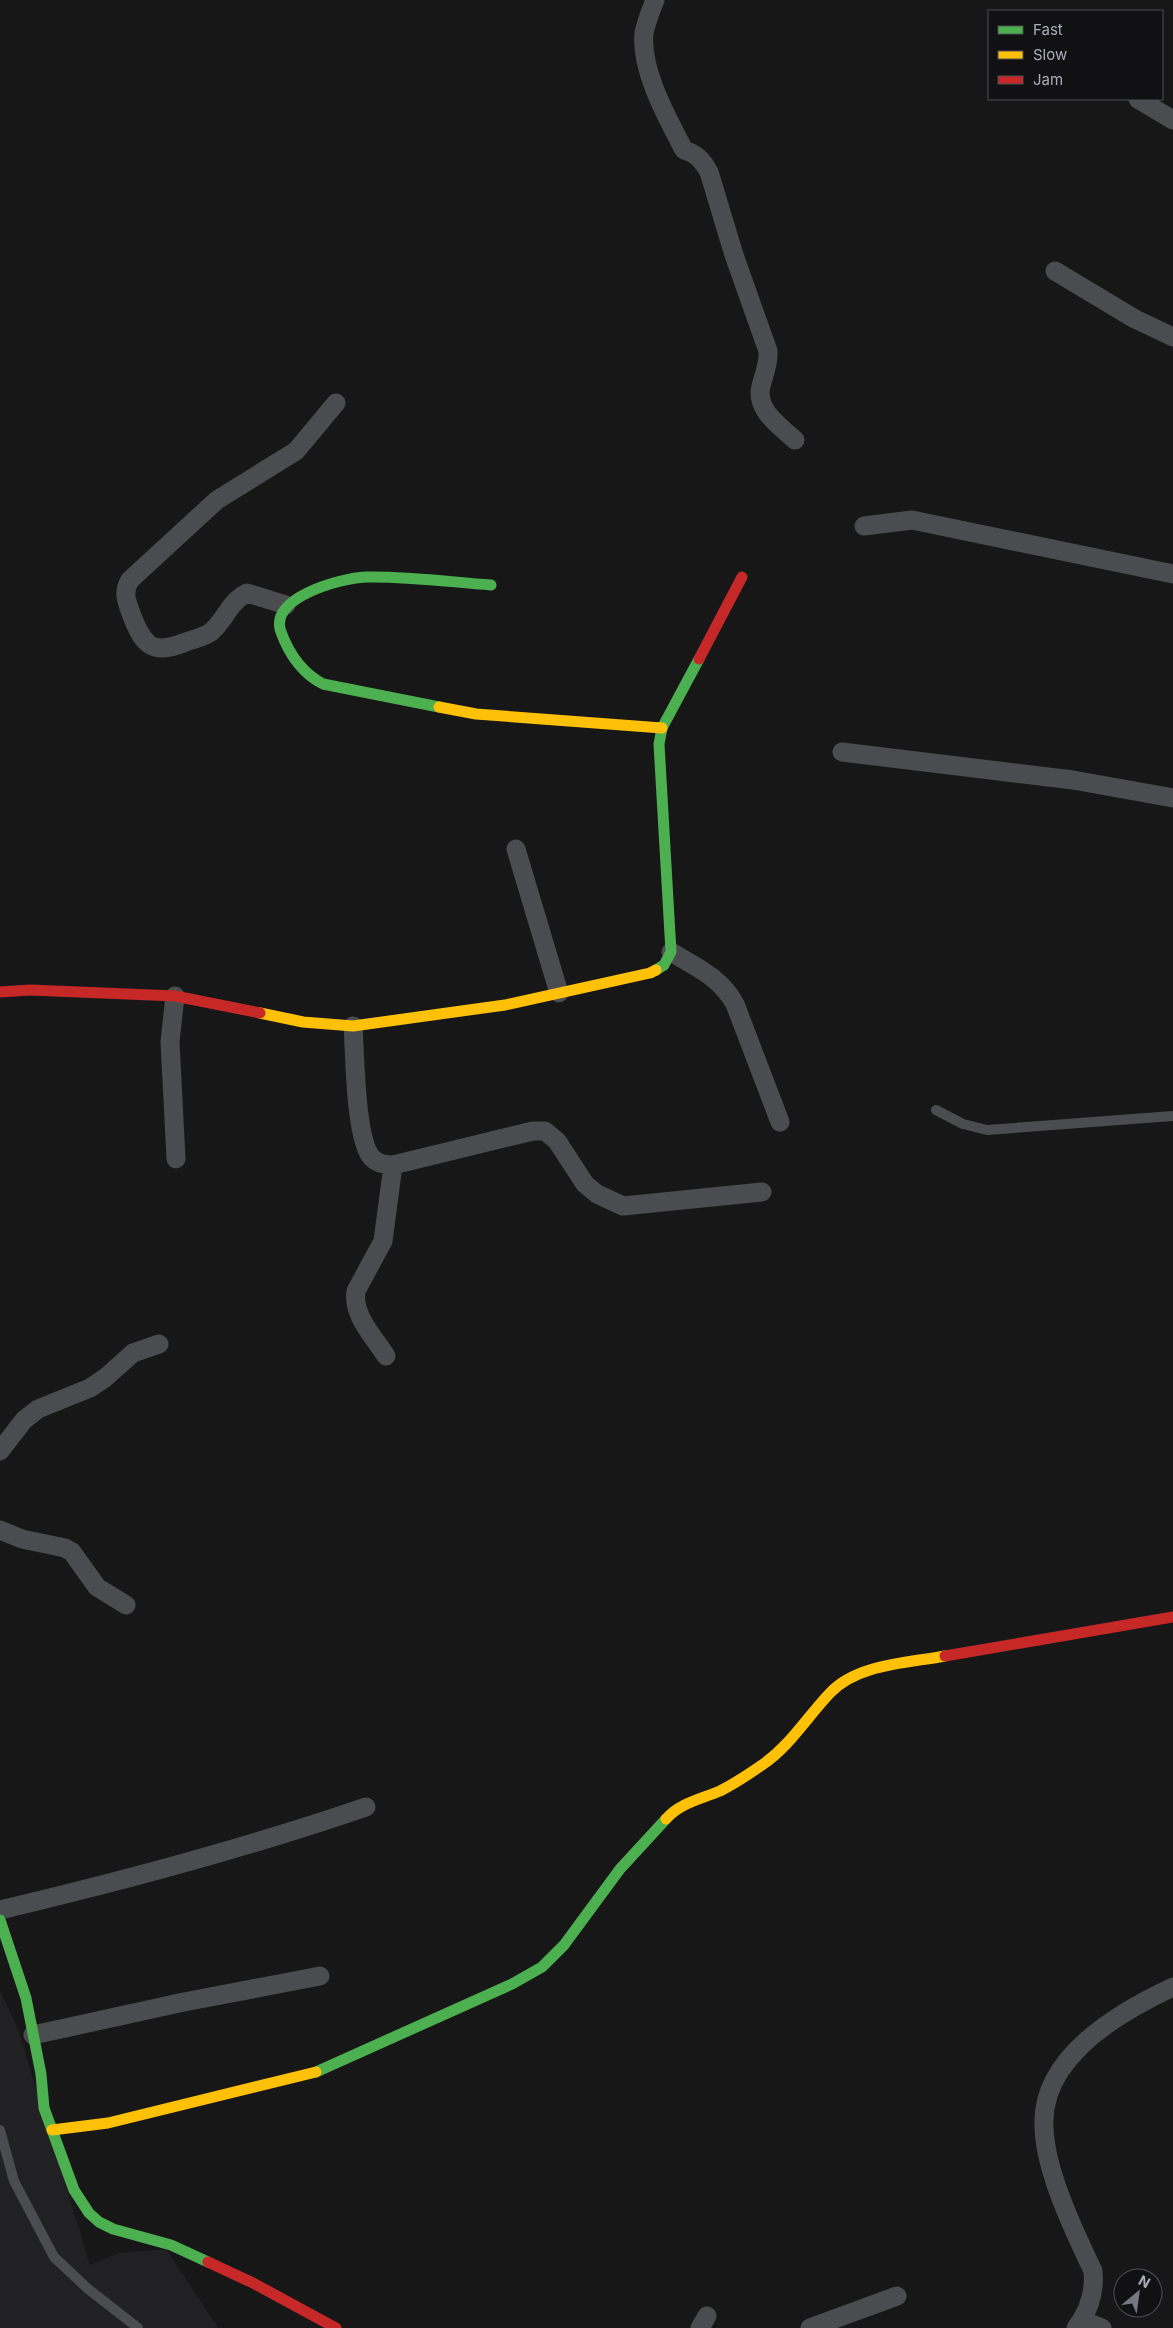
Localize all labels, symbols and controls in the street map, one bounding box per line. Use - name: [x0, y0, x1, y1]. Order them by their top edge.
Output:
- legend: [988, 10, 1163, 100]
- text: Fast: [1033, 20, 1063, 39]
- text: Slow: [1033, 45, 1067, 64]
- text: Jam: [1033, 70, 1063, 89]
- north arrow: [1113, 2268, 1163, 2318]
- text: N: [1136, 2271, 1153, 2291]

